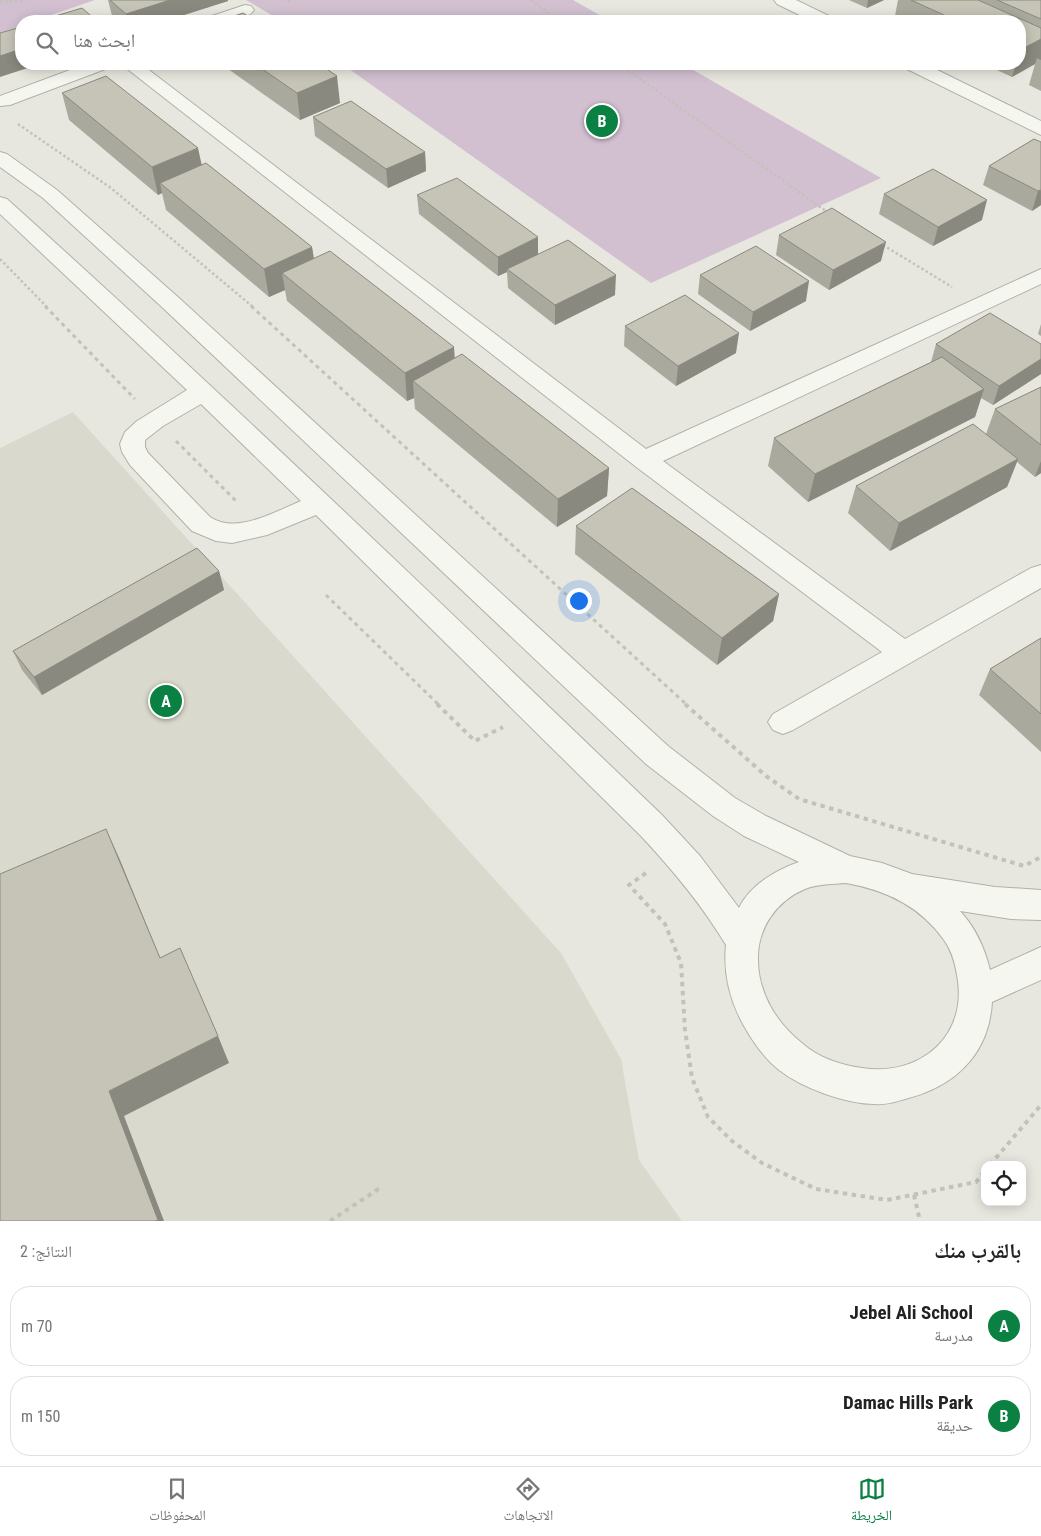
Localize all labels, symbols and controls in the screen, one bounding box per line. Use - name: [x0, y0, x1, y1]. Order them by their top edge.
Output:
- search box: [15, 15, 1026, 70]
- icon: search: [33, 29, 61, 57]
- text: ابحث هنا: [73, 29, 135, 52]
- pin: B: [586, 102, 618, 140]
- your location: [566, 588, 592, 614]
- pin: A: [150, 682, 182, 720]
- map controls: [981, 1161, 1026, 1206]
- button: locate: [981, 1161, 1026, 1206]
- text: بالقرب منك: [934, 1239, 1021, 1263]
- text: النتائج: 2: [20, 1242, 72, 1261]
- text: Jebel Ali School: [850, 1301, 973, 1324]
- text: 70 m: [21, 1317, 53, 1336]
- text: A: [999, 1317, 1009, 1336]
- text: مدرسة: [934, 1326, 973, 1345]
- text: Damac Hills Park: [843, 1391, 973, 1414]
- text: 150 m: [21, 1407, 60, 1426]
- text: B: [1000, 1407, 1009, 1426]
- text: حديقة: [936, 1416, 973, 1435]
- tab: المحفوظات: [149, 1475, 206, 1529]
- tab: الاتجاهات: [504, 1475, 553, 1529]
- tab: الخريطة: [851, 1475, 892, 1529]

